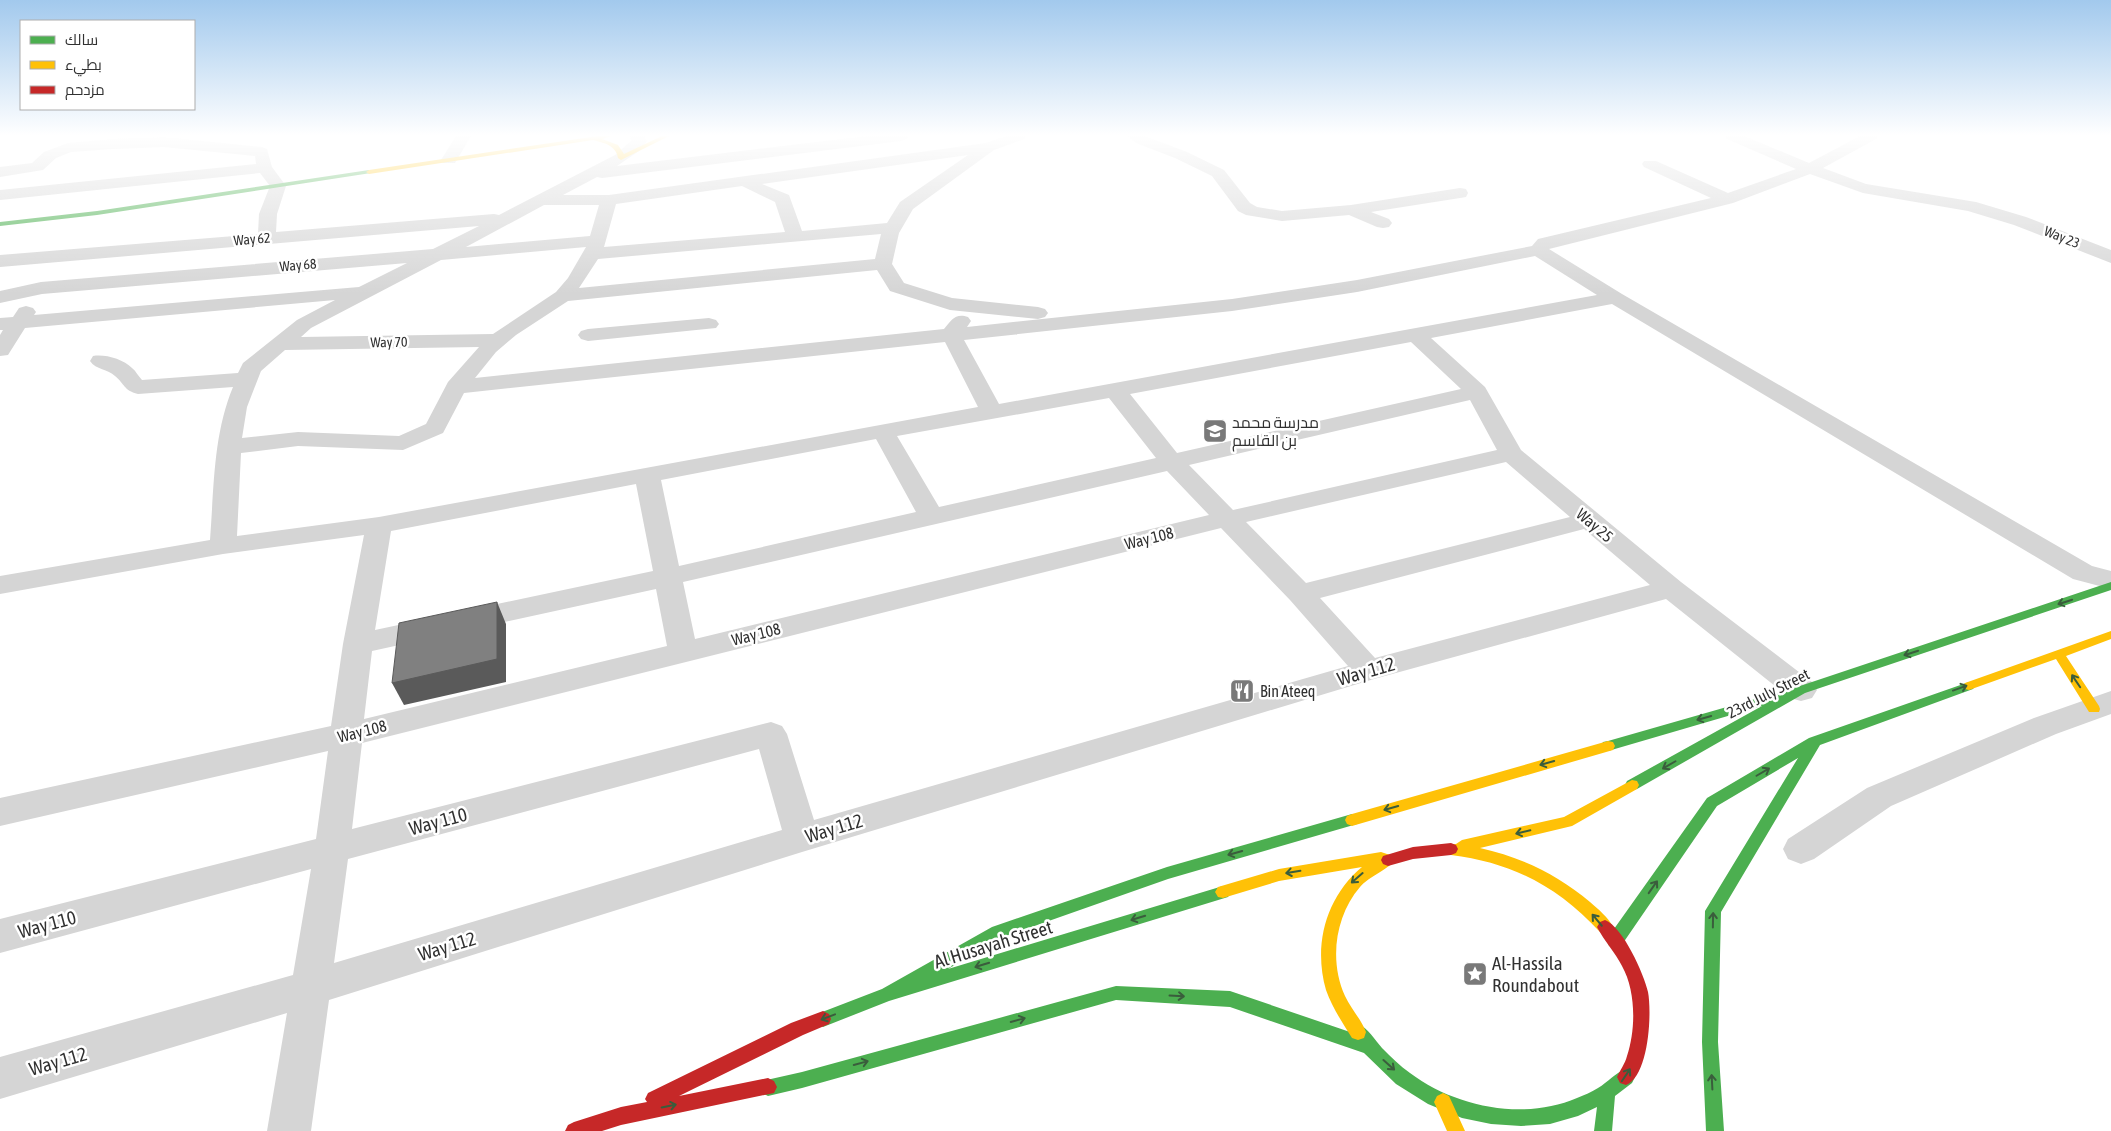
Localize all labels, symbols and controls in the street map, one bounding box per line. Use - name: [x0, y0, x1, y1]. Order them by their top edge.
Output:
- legend: [20, 20, 195, 110]
- text: سالك: [65, 31, 98, 48]
- text: بطيء: [65, 56, 102, 77]
- text: مزدحم: [65, 81, 105, 100]
- street label: Way 23: [2042, 223, 2082, 251]
- street label: Way 62: [233, 229, 271, 249]
- street label: Way 68: [279, 255, 318, 275]
- street label: Way 70: [370, 334, 408, 350]
- place label: مدرسة محمد بن القاسم: [1232, 413, 1319, 452]
- school or university icon: مدرسة محمد بن القاسم: [1202, 418, 1228, 444]
- street label: Way 25: [1572, 504, 1617, 546]
- street label: Way 108: [1123, 523, 1176, 554]
- one-way arrow: [2058, 598, 2073, 607]
- street label: Way 108: [730, 619, 783, 650]
- one-way arrow: [1903, 649, 1919, 659]
- street label: Way 112: [1334, 652, 1398, 690]
- street label: 23rd July Street: [1724, 664, 1813, 722]
- one-way arrow: [2071, 674, 2081, 688]
- restaurant icon: Bin Ateeq: [1229, 678, 1255, 704]
- place label: Bin Ateeq: [1260, 682, 1315, 701]
- one-way arrow: [1952, 683, 1967, 692]
- one-way arrow: [1696, 714, 1712, 723]
- street label: Way 108: [336, 716, 389, 747]
- one-way arrow: [1540, 758, 1556, 768]
- one-way arrow: [1662, 761, 1677, 770]
- one-way arrow: [1755, 767, 1770, 776]
- street label: Way 110: [407, 803, 470, 839]
- one-way arrow: [1384, 803, 1400, 813]
- street label: Way 112: [802, 809, 866, 847]
- one-way arrow: [1515, 828, 1531, 838]
- one-way arrow: [1228, 849, 1244, 858]
- one-way arrow: [1286, 868, 1302, 878]
- one-way arrow: [1351, 873, 1364, 884]
- one-way arrow: [1648, 880, 1658, 894]
- street label: Way 110: [16, 906, 79, 942]
- one-way arrow: [1708, 912, 1718, 928]
- one-way arrow: [1592, 913, 1603, 926]
- one-way arrow: [1130, 914, 1146, 923]
- street label: Al Husayah Street: [931, 916, 1055, 972]
- street label: Way 112: [415, 927, 479, 965]
- place label: Al-Hassila Roundabout: [1492, 952, 1579, 996]
- one-way arrow: [975, 961, 991, 971]
- place icon: Al-Hassila Roundabout: [1462, 961, 1488, 987]
- one-way arrow: [1169, 992, 1185, 1001]
- one-way arrow: [821, 1013, 836, 1022]
- one-way arrow: [1010, 1015, 1026, 1025]
- street label: Way 112: [26, 1042, 90, 1080]
- one-way arrow: [853, 1058, 869, 1067]
- one-way arrow: [1383, 1059, 1396, 1071]
- one-way arrow: [1621, 1068, 1631, 1082]
- one-way arrow: [1708, 1075, 1717, 1091]
- one-way arrow: [660, 1101, 676, 1110]

